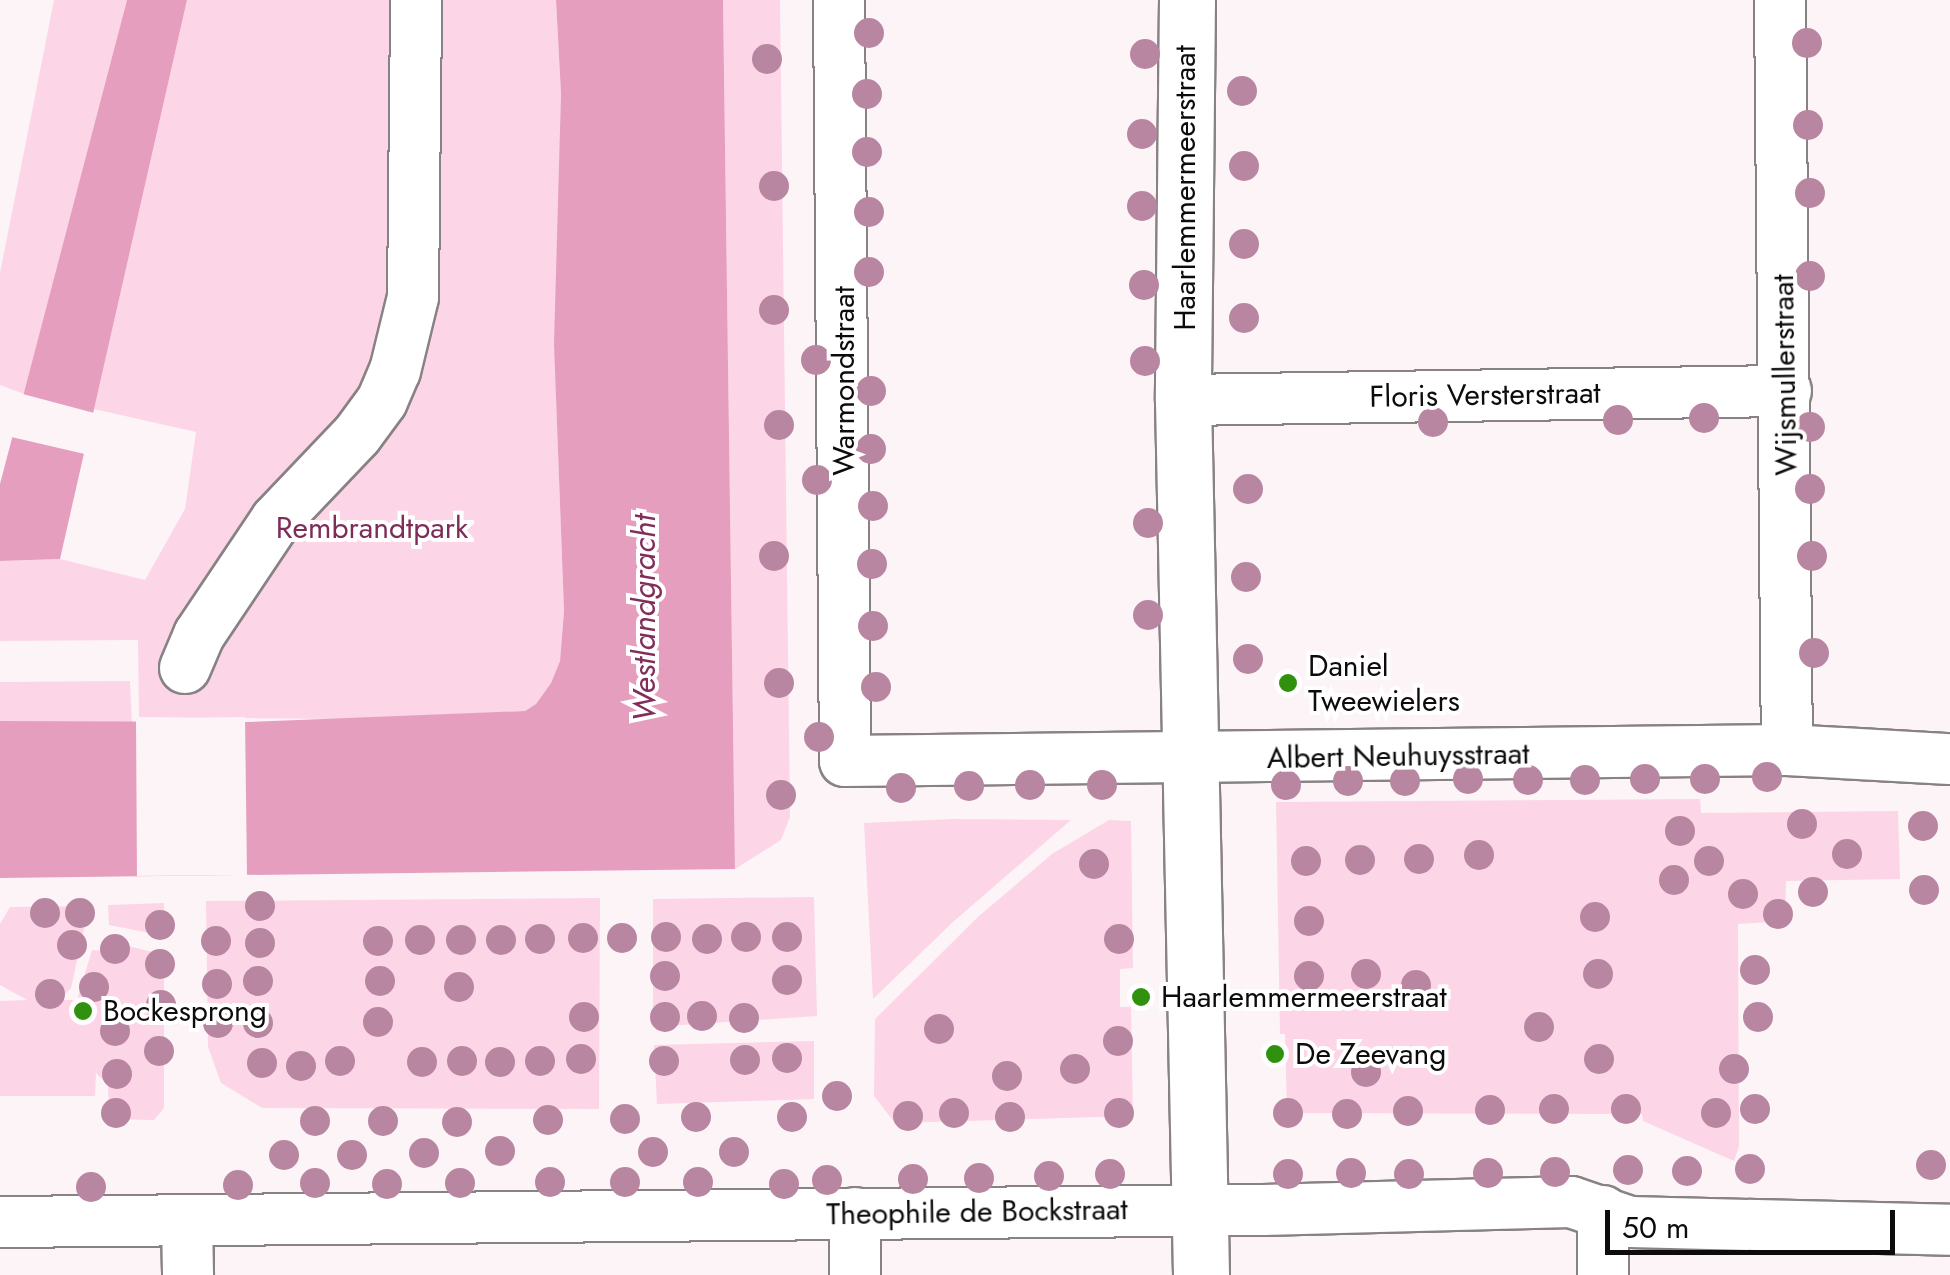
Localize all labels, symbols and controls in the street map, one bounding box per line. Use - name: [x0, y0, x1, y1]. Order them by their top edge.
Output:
- street label: Haarlemmermeerstraat: [1167, 45, 1203, 331]
- street label: Wijsmullerstraat: [1765, 274, 1805, 476]
- street label: Warmondstraat: [826, 286, 862, 476]
- street label: Floris Versterstraat: [1369, 375, 1601, 415]
- park label: Rembrandtpark: [276, 510, 468, 546]
- water label: Westlandgracht: [625, 514, 663, 722]
- place label: Daniel Tweewielers: [1308, 648, 1460, 718]
- marker: Daniel Tweewielers: [1277, 672, 1299, 694]
- street label: Albert Neuhuysstraat: [1266, 736, 1530, 776]
- place label: Haarlemmermeerstraat: [1161, 979, 1447, 1015]
- marker: Haarlemmermeerstraat: [1130, 986, 1152, 1008]
- place label: Bockesprong: [103, 993, 267, 1029]
- marker: Bockesprong: [72, 1000, 94, 1022]
- place label: De Zeevang: [1295, 1036, 1446, 1072]
- marker: De Zeevang: [1264, 1043, 1286, 1065]
- scale bar: [1610, 1190, 1900, 1252]
- street label: Theophile de Bockstraat: [826, 1191, 1128, 1233]
- text: 50 m: [1622, 1206, 1689, 1249]

